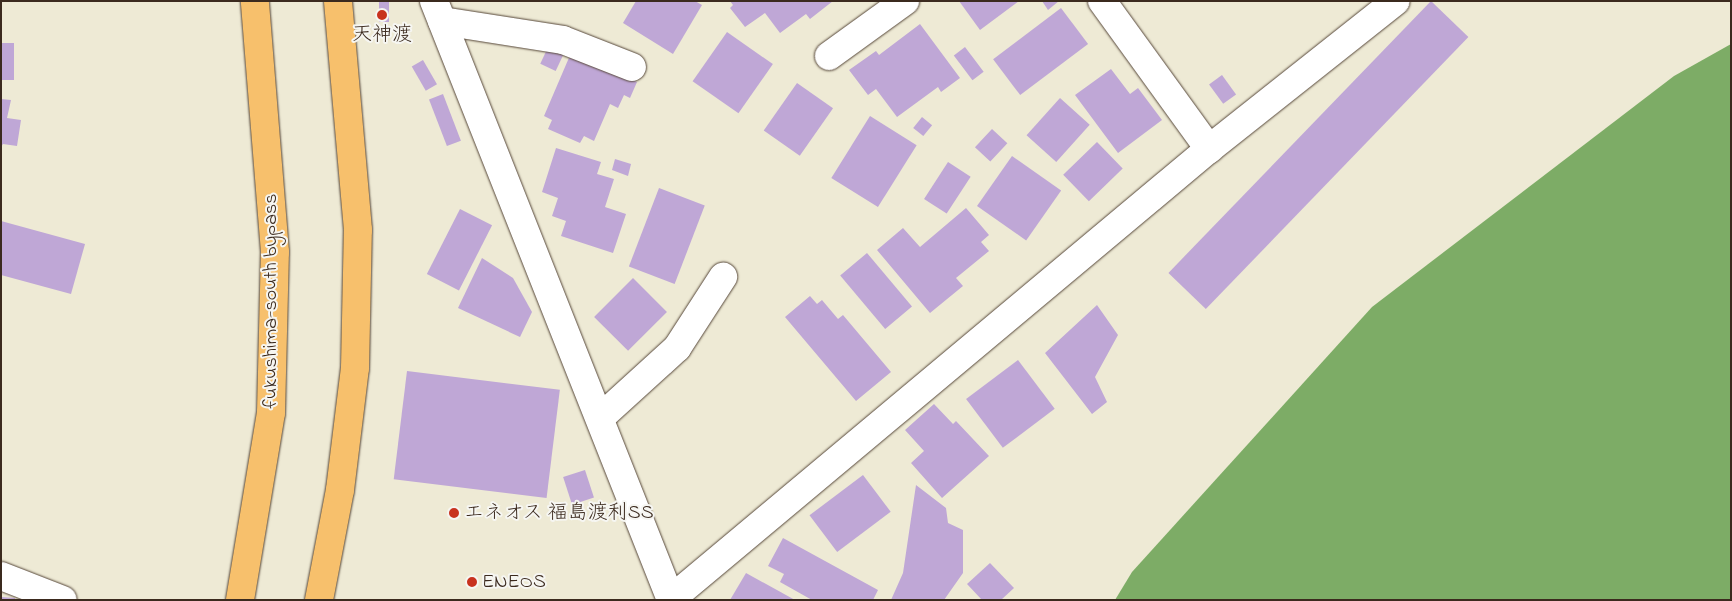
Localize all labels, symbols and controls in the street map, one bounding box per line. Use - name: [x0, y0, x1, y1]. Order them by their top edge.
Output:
- marker: 天神渡: [376, 9, 388, 21]
- place label: 天神渡: [352, 23, 412, 47]
- street label: fukushima-south bypass: [259, 194, 283, 408]
- place label: エネオス 福島渡利SS: [464, 501, 655, 525]
- marker: エネオス 福島渡利SS: [448, 507, 460, 519]
- place label: ENEOS: [482, 570, 546, 594]
- marker: ENEOS: [466, 576, 478, 588]

